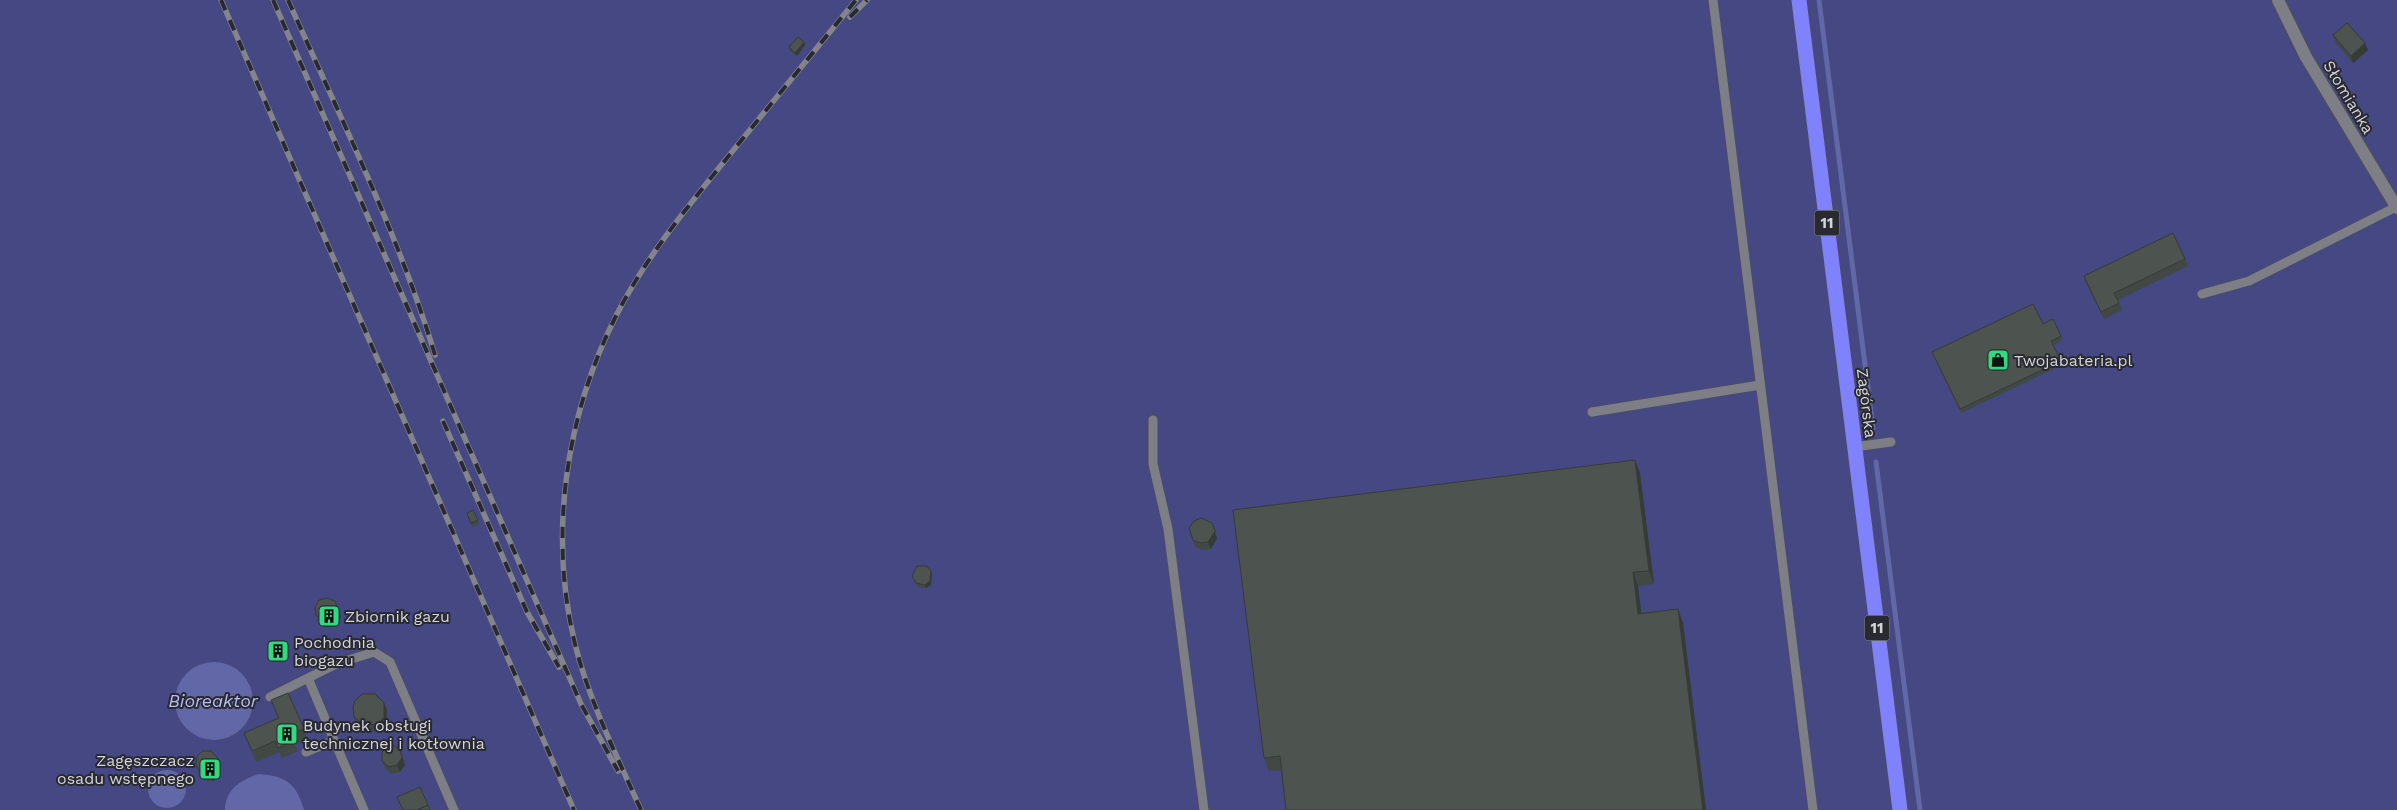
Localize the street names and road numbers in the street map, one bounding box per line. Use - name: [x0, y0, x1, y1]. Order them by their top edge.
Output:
- street label: Słomianka: [2319, 57, 2378, 137]
- road number: 11: [1814, 210, 1840, 236]
- street label: Zagórska: [1853, 367, 1880, 439]
- road number: 11: [1864, 616, 1890, 640]

